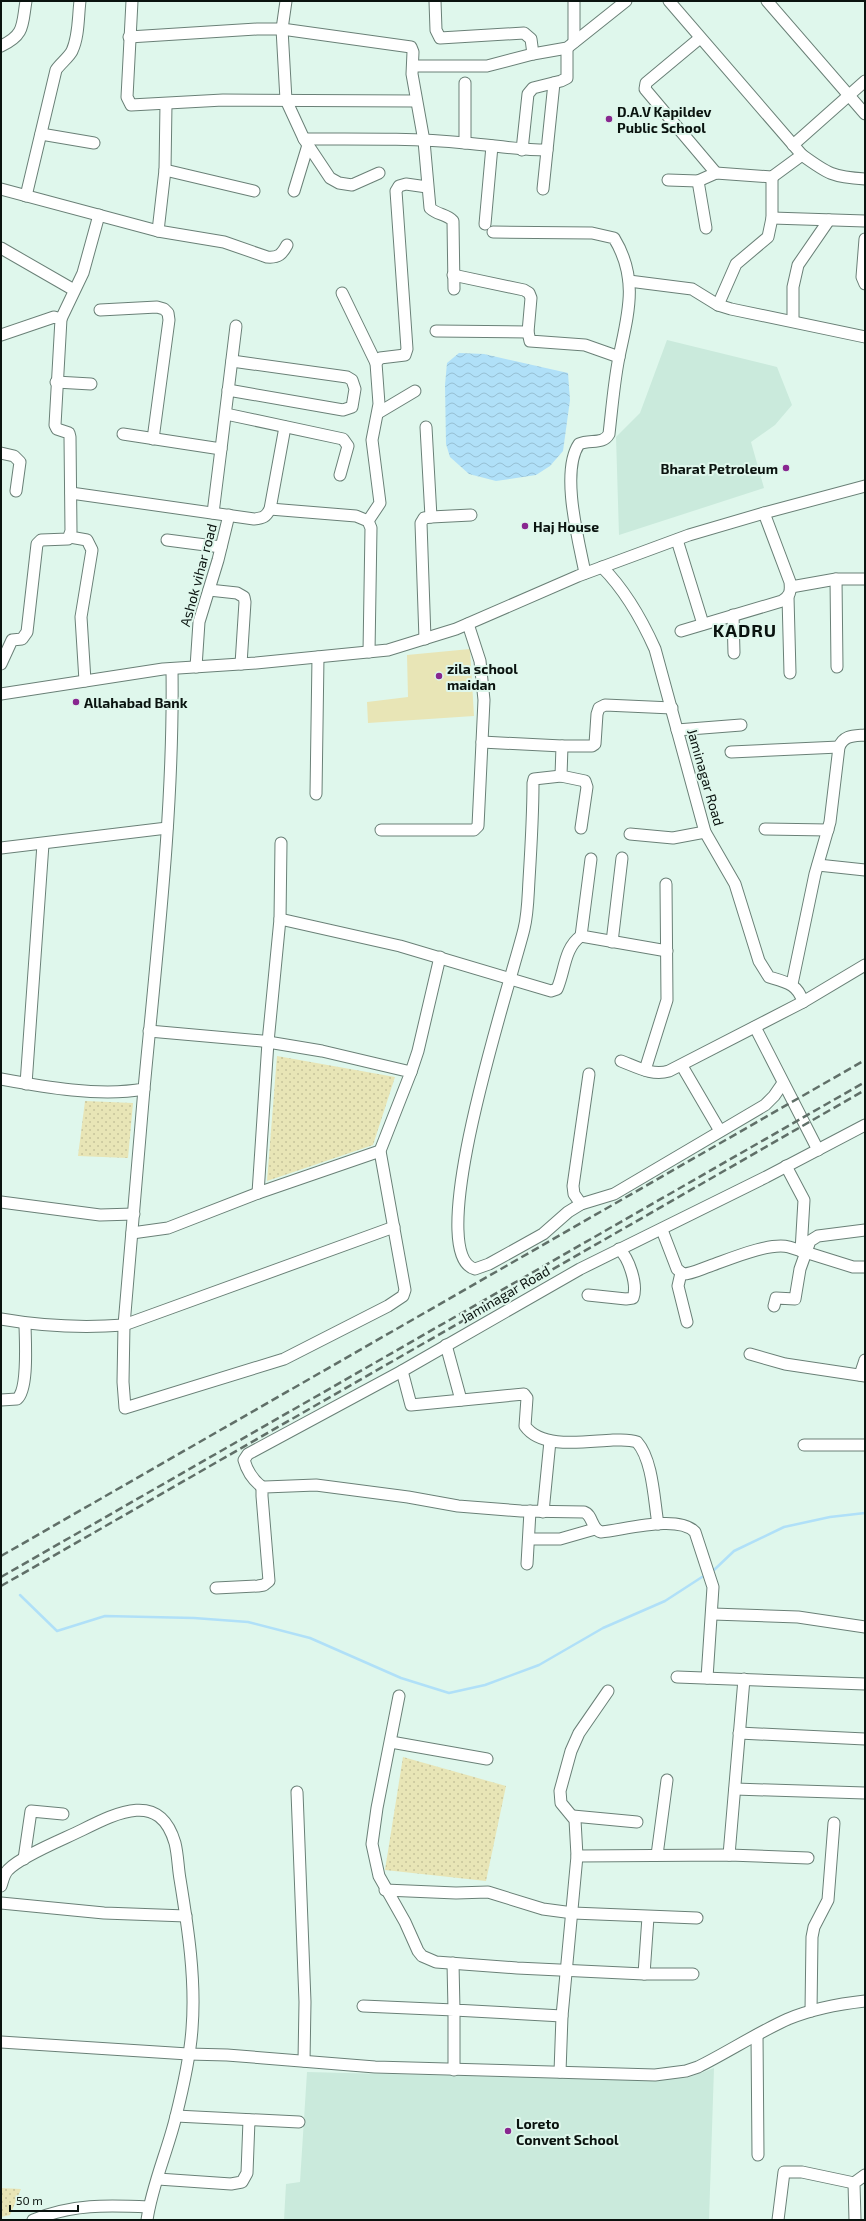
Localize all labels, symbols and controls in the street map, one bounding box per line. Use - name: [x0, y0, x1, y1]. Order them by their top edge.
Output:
- place label: D.A.V Kapildev Public School: [617, 103, 712, 136]
- marker: D.A.V Kapildev Public School: [604, 114, 614, 124]
- place label: Bharat Petroleum: [660, 460, 778, 477]
- marker: Bharat Petroleum: [781, 463, 791, 473]
- place label: Haj House: [533, 518, 599, 535]
- marker: Haj House: [520, 521, 530, 531]
- street label: Ashok vihar road: [176, 522, 220, 628]
- district label: KADRU: [713, 619, 777, 641]
- place label: zila school maidan: [447, 660, 518, 693]
- marker: zila school maidan: [434, 671, 444, 681]
- place label: Allahabad Bank: [84, 694, 188, 711]
- marker: Allahabad Bank: [71, 697, 81, 707]
- street label: Jaminagar Road: [684, 727, 728, 827]
- street label: Jaminagar Road: [457, 1262, 553, 1326]
- place label: Loreto Convent School: [516, 2115, 619, 2148]
- marker: Loreto Convent School: [503, 2126, 513, 2136]
- scale bar: [10, 2187, 78, 2213]
- text: 50 m: [16, 2193, 43, 2207]

